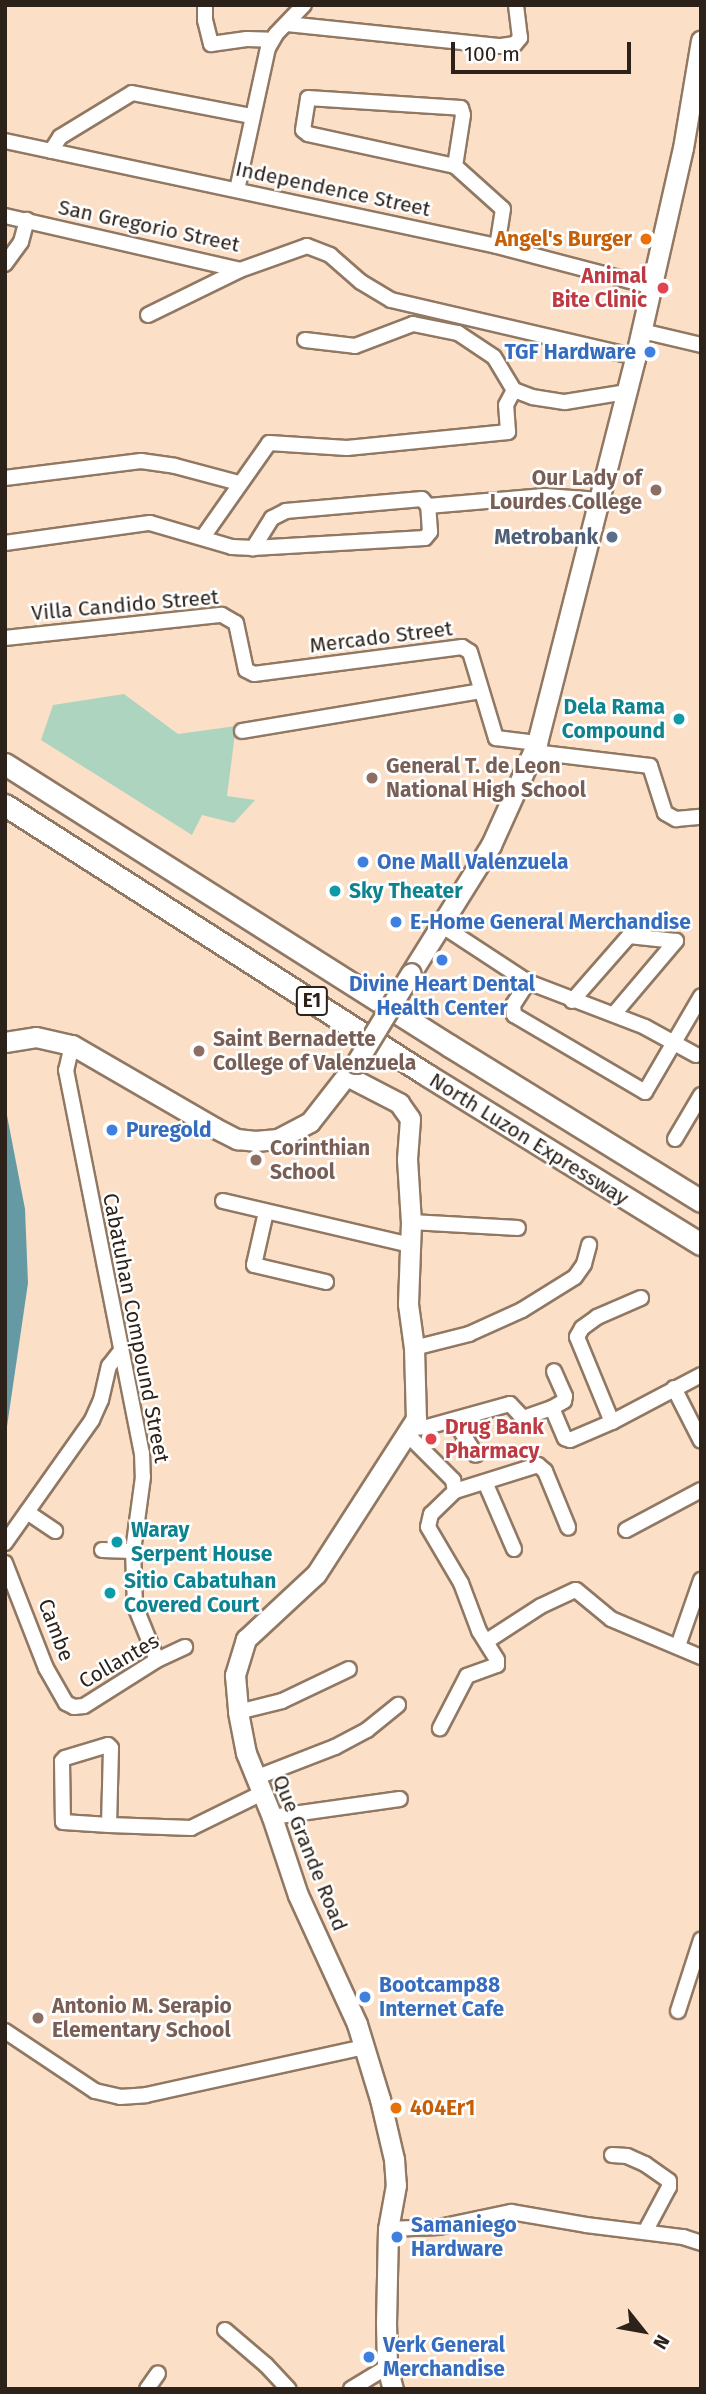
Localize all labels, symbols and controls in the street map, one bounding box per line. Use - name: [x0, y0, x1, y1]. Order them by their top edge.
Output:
- scale bar: [454, 28, 634, 72]
- text: 100 m: [464, 41, 520, 67]
- street label: Independence Street: [233, 156, 433, 222]
- street label: San Gregorio Street: [56, 194, 242, 258]
- place label: Angel's Burger: [495, 226, 632, 252]
- marker: Angel's Burger: [638, 231, 654, 247]
- place label: Animal Bite Clinic: [552, 263, 647, 313]
- marker: Animal Bite Clinic: [653, 278, 673, 298]
- place label: TGF Hardware: [504, 339, 636, 365]
- marker: TGF Hardware: [642, 344, 658, 360]
- place label: Our Lady of Lourdes College: [490, 465, 642, 515]
- marker: Our Lady of Lourdes College: [648, 482, 664, 498]
- place label: Metrobank: [494, 524, 598, 550]
- marker: Metrobank: [604, 529, 620, 545]
- street label: Villa Candido Street: [30, 584, 220, 626]
- street label: Mercado Street: [308, 616, 454, 658]
- place label: Dela Rama Compound: [562, 694, 665, 744]
- marker: Dela Rama Compound: [671, 711, 687, 727]
- place label: General T. de Leon National High School: [386, 753, 586, 803]
- marker: General T. de Leon National High School: [364, 770, 380, 786]
- place label: One Mall Valenzuela: [377, 849, 568, 875]
- marker: One Mall Valenzuela: [355, 854, 371, 870]
- place label: Sky Theater: [349, 878, 463, 904]
- marker: Sky Theater: [327, 883, 343, 899]
- place label: E-Home General Merchandise: [410, 909, 691, 935]
- marker: E-Home General Merchandise: [388, 914, 404, 930]
- marker: Divine Heart Dental Health Center: [434, 952, 450, 968]
- place label: Divine Heart Dental Health Center: [349, 971, 535, 1021]
- road number: E1: [294, 986, 330, 1016]
- place label: Saint Bernadette College of Valenzuela: [213, 1026, 416, 1076]
- marker: Saint Bernadette College of Valenzuela: [191, 1043, 207, 1059]
- street label: North Luzon Expressway: [425, 1067, 633, 1211]
- place label: Puregold: [126, 1117, 212, 1143]
- marker: Puregold: [104, 1122, 120, 1138]
- place label: Corinthian School: [270, 1135, 370, 1185]
- marker: Corinthian School: [248, 1152, 264, 1168]
- street label: Cabatuhan Compound Street: [97, 1191, 175, 1465]
- place label: Drug Bank Pharmacy: [445, 1414, 544, 1464]
- marker: Drug Bank Pharmacy: [423, 1431, 439, 1447]
- place label: Waray Serpent House: [131, 1517, 272, 1567]
- marker: Waray Serpent House: [109, 1534, 125, 1550]
- place label: Sitio Cabatuhan Covered Court: [124, 1568, 276, 1618]
- marker: Sitio Cabatuhan Covered Court: [102, 1585, 118, 1601]
- street label: Cambe: [33, 1595, 79, 1665]
- street label: Collantes: [75, 1628, 163, 1694]
- street label: Que Grande Road: [267, 1771, 353, 1935]
- place label: Bootcamp88 Internet Cafe: [379, 1972, 504, 2022]
- marker: Bootcamp88 Internet Cafe: [357, 1989, 373, 2005]
- place label: Antonio M. Serapio Elementary School: [52, 1993, 232, 2043]
- marker: Antonio M. Serapio Elementary School: [30, 2010, 46, 2026]
- place label: 404Er1: [410, 2095, 475, 2121]
- marker: 404Er1: [388, 2100, 404, 2116]
- place label: Samaniego Hardware: [411, 2212, 517, 2262]
- marker: Samaniego Hardware: [389, 2229, 405, 2245]
- north arrow: [608, 2296, 678, 2366]
- text: N: [648, 2331, 675, 2353]
- place label: Verk General Merchandise: [383, 2332, 505, 2382]
- marker: Verk General Merchandise: [361, 2349, 377, 2365]

